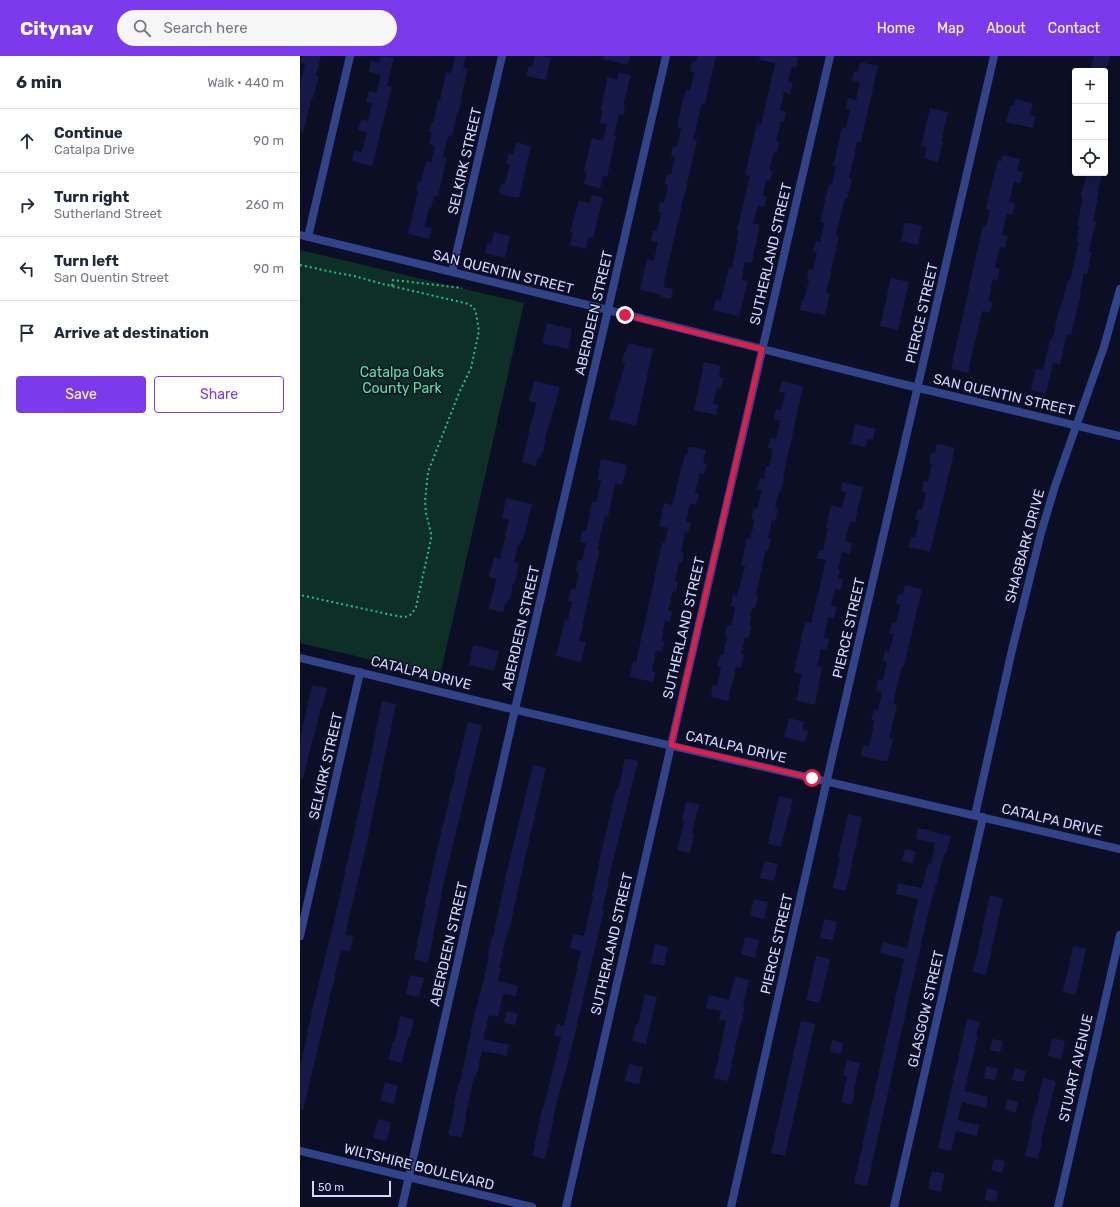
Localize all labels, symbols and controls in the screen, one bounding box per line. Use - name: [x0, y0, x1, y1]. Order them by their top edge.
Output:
- search box: [117, 10, 397, 46]
- text: Citynav: [20, 17, 93, 40]
- icon: search: [131, 17, 153, 39]
- text: Search here: [163, 19, 248, 37]
- text: Home: [877, 20, 915, 37]
- text: Map: [937, 20, 964, 37]
- text: About: [986, 20, 1026, 37]
- text: Contact: [1048, 20, 1100, 37]
- map controls: [1072, 68, 1108, 176]
- button: +: [1072, 68, 1108, 104]
- text: 6 min: [16, 72, 62, 92]
- text: Walk · 440 m: [207, 75, 284, 90]
- button: −: [1072, 104, 1108, 140]
- street label: SELKIRK STREET: [444, 106, 486, 216]
- text: Continue: [54, 124, 123, 142]
- icon: ahead: [16, 130, 38, 152]
- text: 90 m: [253, 133, 284, 148]
- button: locate: [1072, 140, 1108, 176]
- text: Catalpa Drive: [54, 142, 135, 157]
- street label: SUTHERLAND STREET: [746, 181, 796, 327]
- text: Turn right: [54, 188, 129, 206]
- icon: right: [16, 194, 38, 216]
- text: 260 m: [246, 197, 284, 212]
- text: Sutherland Street: [54, 206, 162, 221]
- street label: SAN QUENTIN STREET: [431, 246, 575, 298]
- street label: ABERDEEN STREET: [571, 249, 617, 377]
- text: Turn left: [54, 252, 119, 270]
- icon: left: [16, 258, 38, 280]
- text: 90 m: [253, 261, 284, 276]
- street label: PIERCE STREET: [902, 261, 942, 365]
- text: San Quentin Street: [54, 270, 169, 285]
- route end: [616, 306, 634, 324]
- icon: arrive: [16, 322, 38, 344]
- text: Arrive at destination: [54, 324, 209, 342]
- park label: Catalpa Oaks County Park: [360, 364, 444, 397]
- street label: SAN QUENTIN STREET: [932, 370, 1076, 420]
- button: Save: [16, 376, 146, 413]
- button: Share: [154, 376, 284, 413]
- street label: SHAGBARK DRIVE: [1002, 487, 1048, 605]
- street label: SUTHERLAND STREET: [659, 555, 709, 701]
- street label: ABERDEEN STREET: [498, 564, 544, 692]
- street label: PIERCE STREET: [829, 576, 869, 680]
- street label: CATALPA DRIVE: [369, 652, 473, 694]
- street label: SELKIRK STREET: [305, 711, 347, 821]
- street label: CATALPA DRIVE: [684, 727, 788, 767]
- route start: [803, 769, 821, 787]
- street label: CATALPA DRIVE: [1000, 800, 1104, 840]
- street label: SUTHERLAND STREET: [587, 871, 637, 1017]
- street label: ABERDEEN STREET: [426, 880, 472, 1008]
- street label: PIERCE STREET: [757, 892, 797, 996]
- street label: GLASGOW STREET: [904, 949, 948, 1069]
- street label: STUART AVENUE: [1055, 1013, 1097, 1123]
- street label: WILTSHIRE BOULEVARD: [342, 1140, 496, 1194]
- scale bar: [312, 1179, 391, 1198]
- text: 50 m: [318, 1181, 344, 1194]

